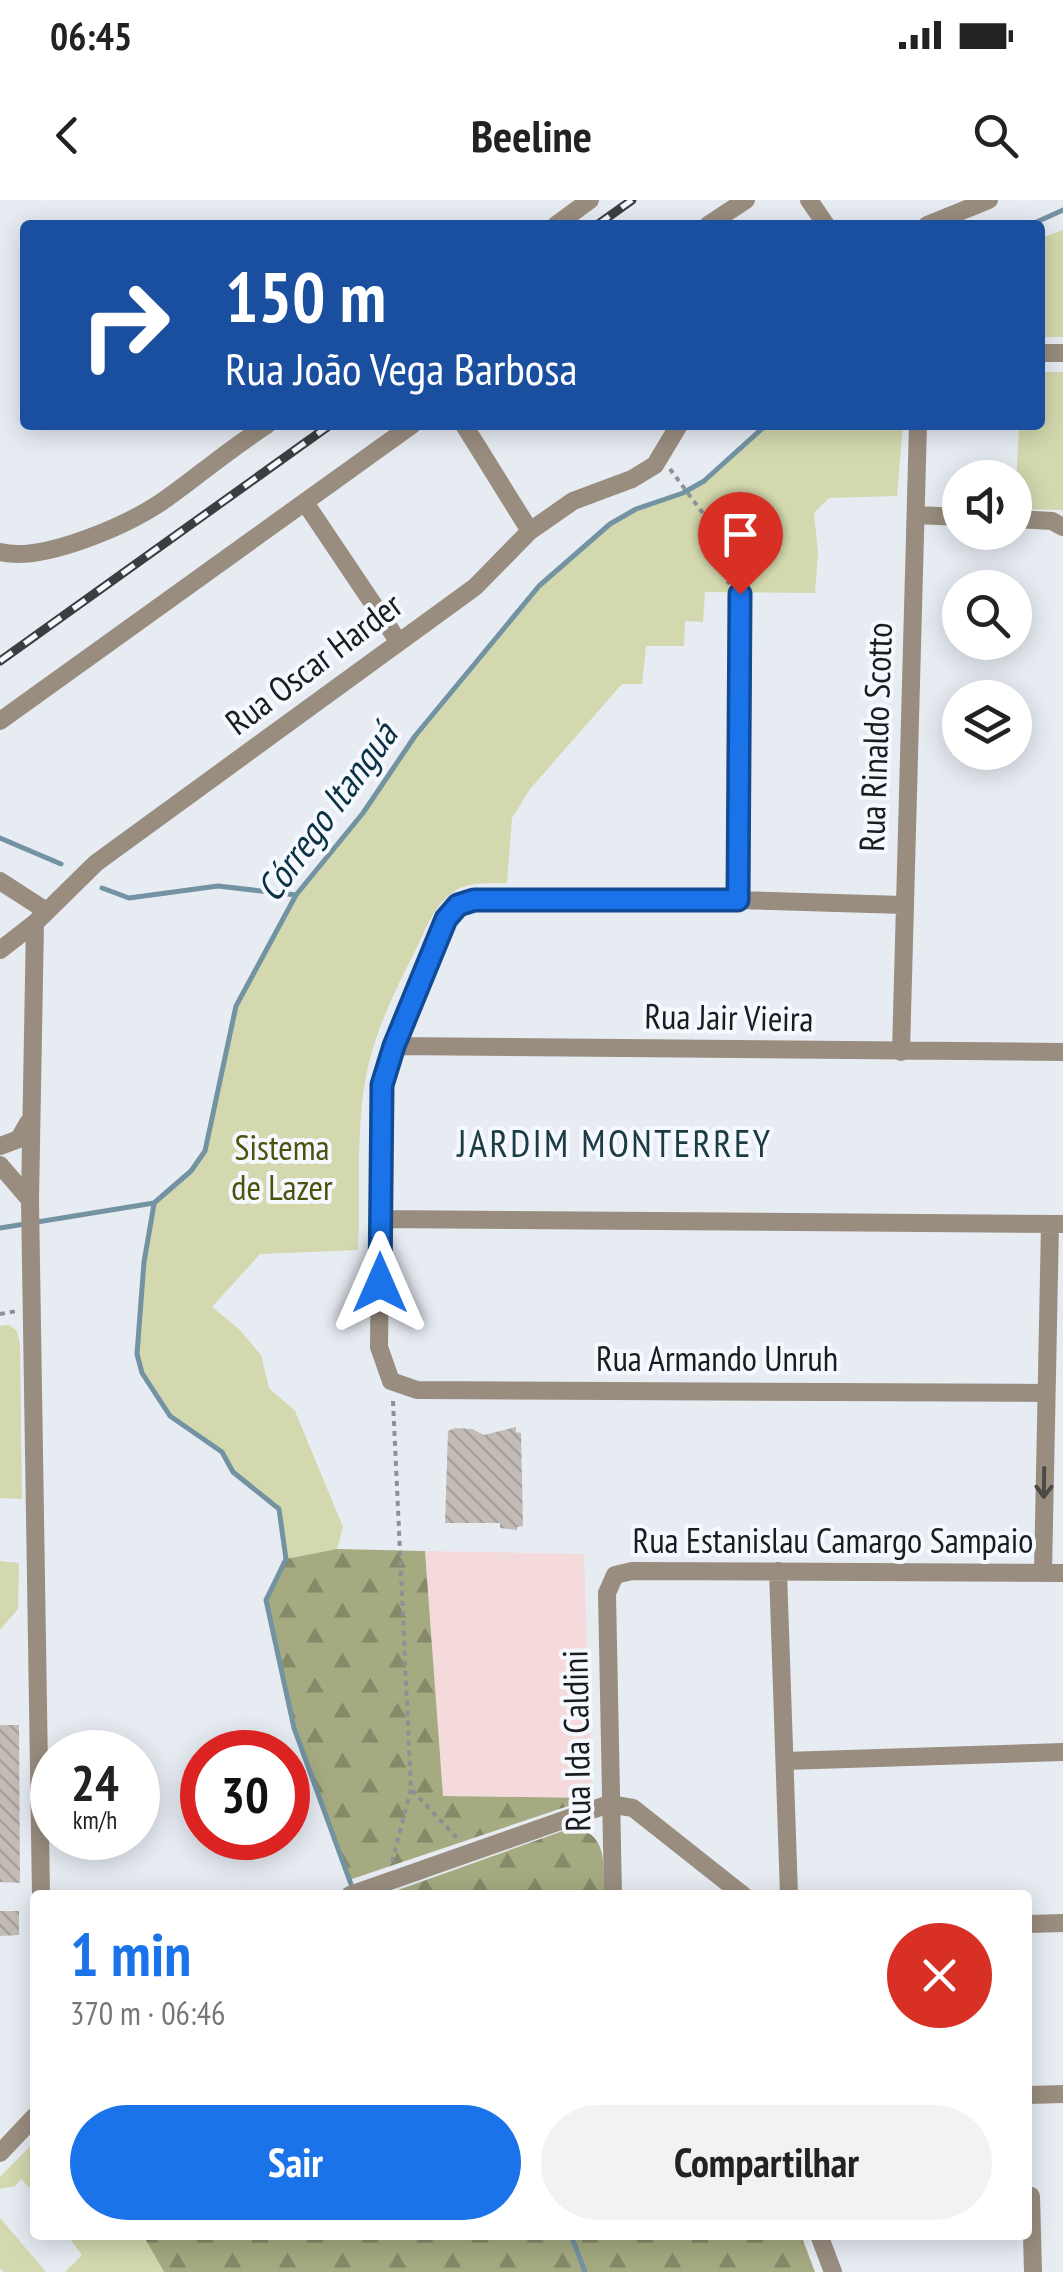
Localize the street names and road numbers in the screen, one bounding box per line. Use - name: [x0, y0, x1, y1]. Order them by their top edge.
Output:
- street label: Rua Oscar Harder: [216, 582, 411, 745]
- street label: Rua Rinaldo Scotto: [848, 622, 902, 852]
- street label: Rua Jair Vieira: [644, 993, 814, 1041]
- street label: Rua Armando Unruh: [596, 1335, 838, 1381]
- street label: Rua Estanislau Camargo Sampaio: [633, 1517, 1033, 1563]
- street label: Rua Ida Caldini: [551, 1650, 601, 1832]

